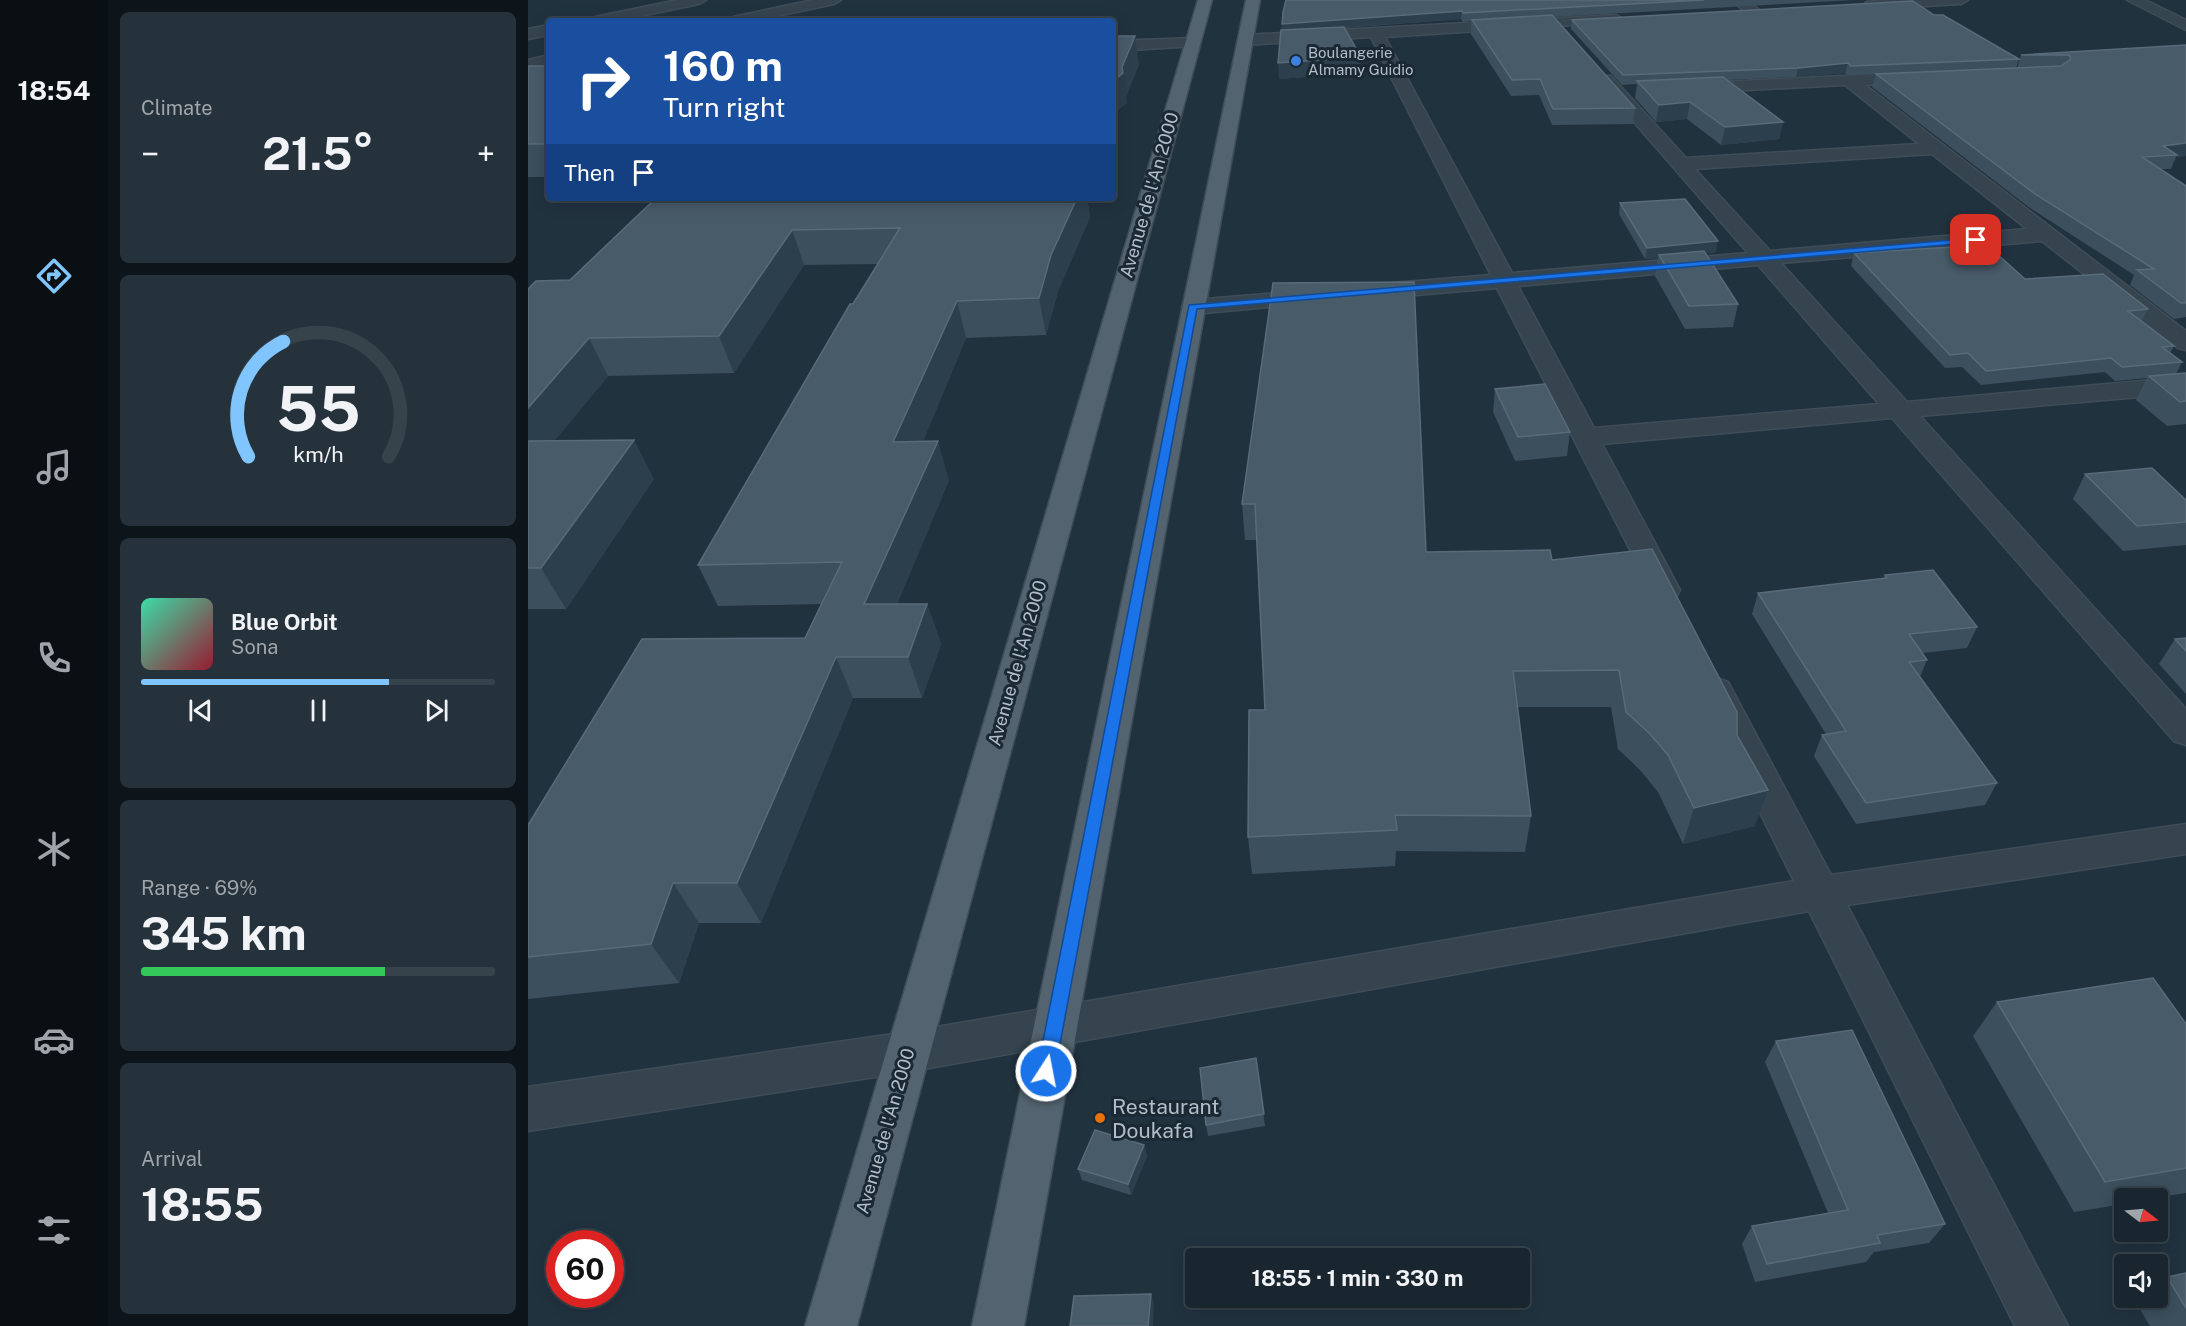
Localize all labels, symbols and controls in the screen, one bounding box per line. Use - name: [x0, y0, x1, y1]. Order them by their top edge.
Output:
- text: 160 m: [663, 41, 783, 90]
- icon: right: [564, 42, 642, 120]
- place label: Boulangerie Almamy Guidio: [1308, 44, 1413, 78]
- marker: Boulangerie Almamy Guidio: [1289, 54, 1303, 68]
- text: 18:54: [18, 74, 90, 106]
- text: Turn right: [663, 91, 786, 123]
- text: Climate: [141, 96, 213, 120]
- street label: Avenue de l'An 2000: [1115, 110, 1183, 280]
- text: 21.5°: [262, 127, 374, 180]
- text: −: [141, 135, 159, 173]
- text: +: [477, 135, 495, 173]
- icon: arrive: [627, 156, 660, 189]
- text: Then: [564, 160, 615, 186]
- pin: [1950, 214, 2001, 265]
- icon: arrive: [1959, 223, 1992, 256]
- icon: directions: [33, 255, 75, 297]
- text: 55: [276, 372, 360, 445]
- text: km/h: [293, 443, 343, 468]
- icon: music: [33, 446, 75, 488]
- street label: Avenue de l'An 2000: [983, 578, 1051, 748]
- text: Blue Orbit: [231, 609, 338, 635]
- text: Sona: [231, 635, 278, 659]
- icon: phone: [33, 637, 75, 679]
- icon: previous: [184, 694, 217, 727]
- icon: pause: [302, 694, 335, 727]
- icon: next: [420, 694, 453, 727]
- icon: climate: [33, 828, 75, 870]
- text: Range · 69%: [141, 876, 257, 900]
- text: 345 km: [141, 907, 307, 960]
- icon: car: [33, 1019, 75, 1061]
- position arrow: [1014, 1039, 1078, 1103]
- street label: Avenue de l'An 2000: [851, 1046, 919, 1216]
- place label: Restaurant Doukafa: [1112, 1094, 1219, 1143]
- marker: Restaurant Doukafa: [1093, 1111, 1107, 1125]
- text: Arrival: [141, 1147, 203, 1171]
- text: 18:55: [141, 1178, 263, 1231]
- north arrow: [2114, 1188, 2168, 1242]
- map controls: [2114, 1188, 2168, 1308]
- icon: filters: [33, 1209, 75, 1251]
- speed limit sign: 60: [546, 1230, 624, 1308]
- button: sound: [2114, 1254, 2168, 1308]
- text: 18:55 · 1 min · 330 m: [1252, 1265, 1463, 1291]

